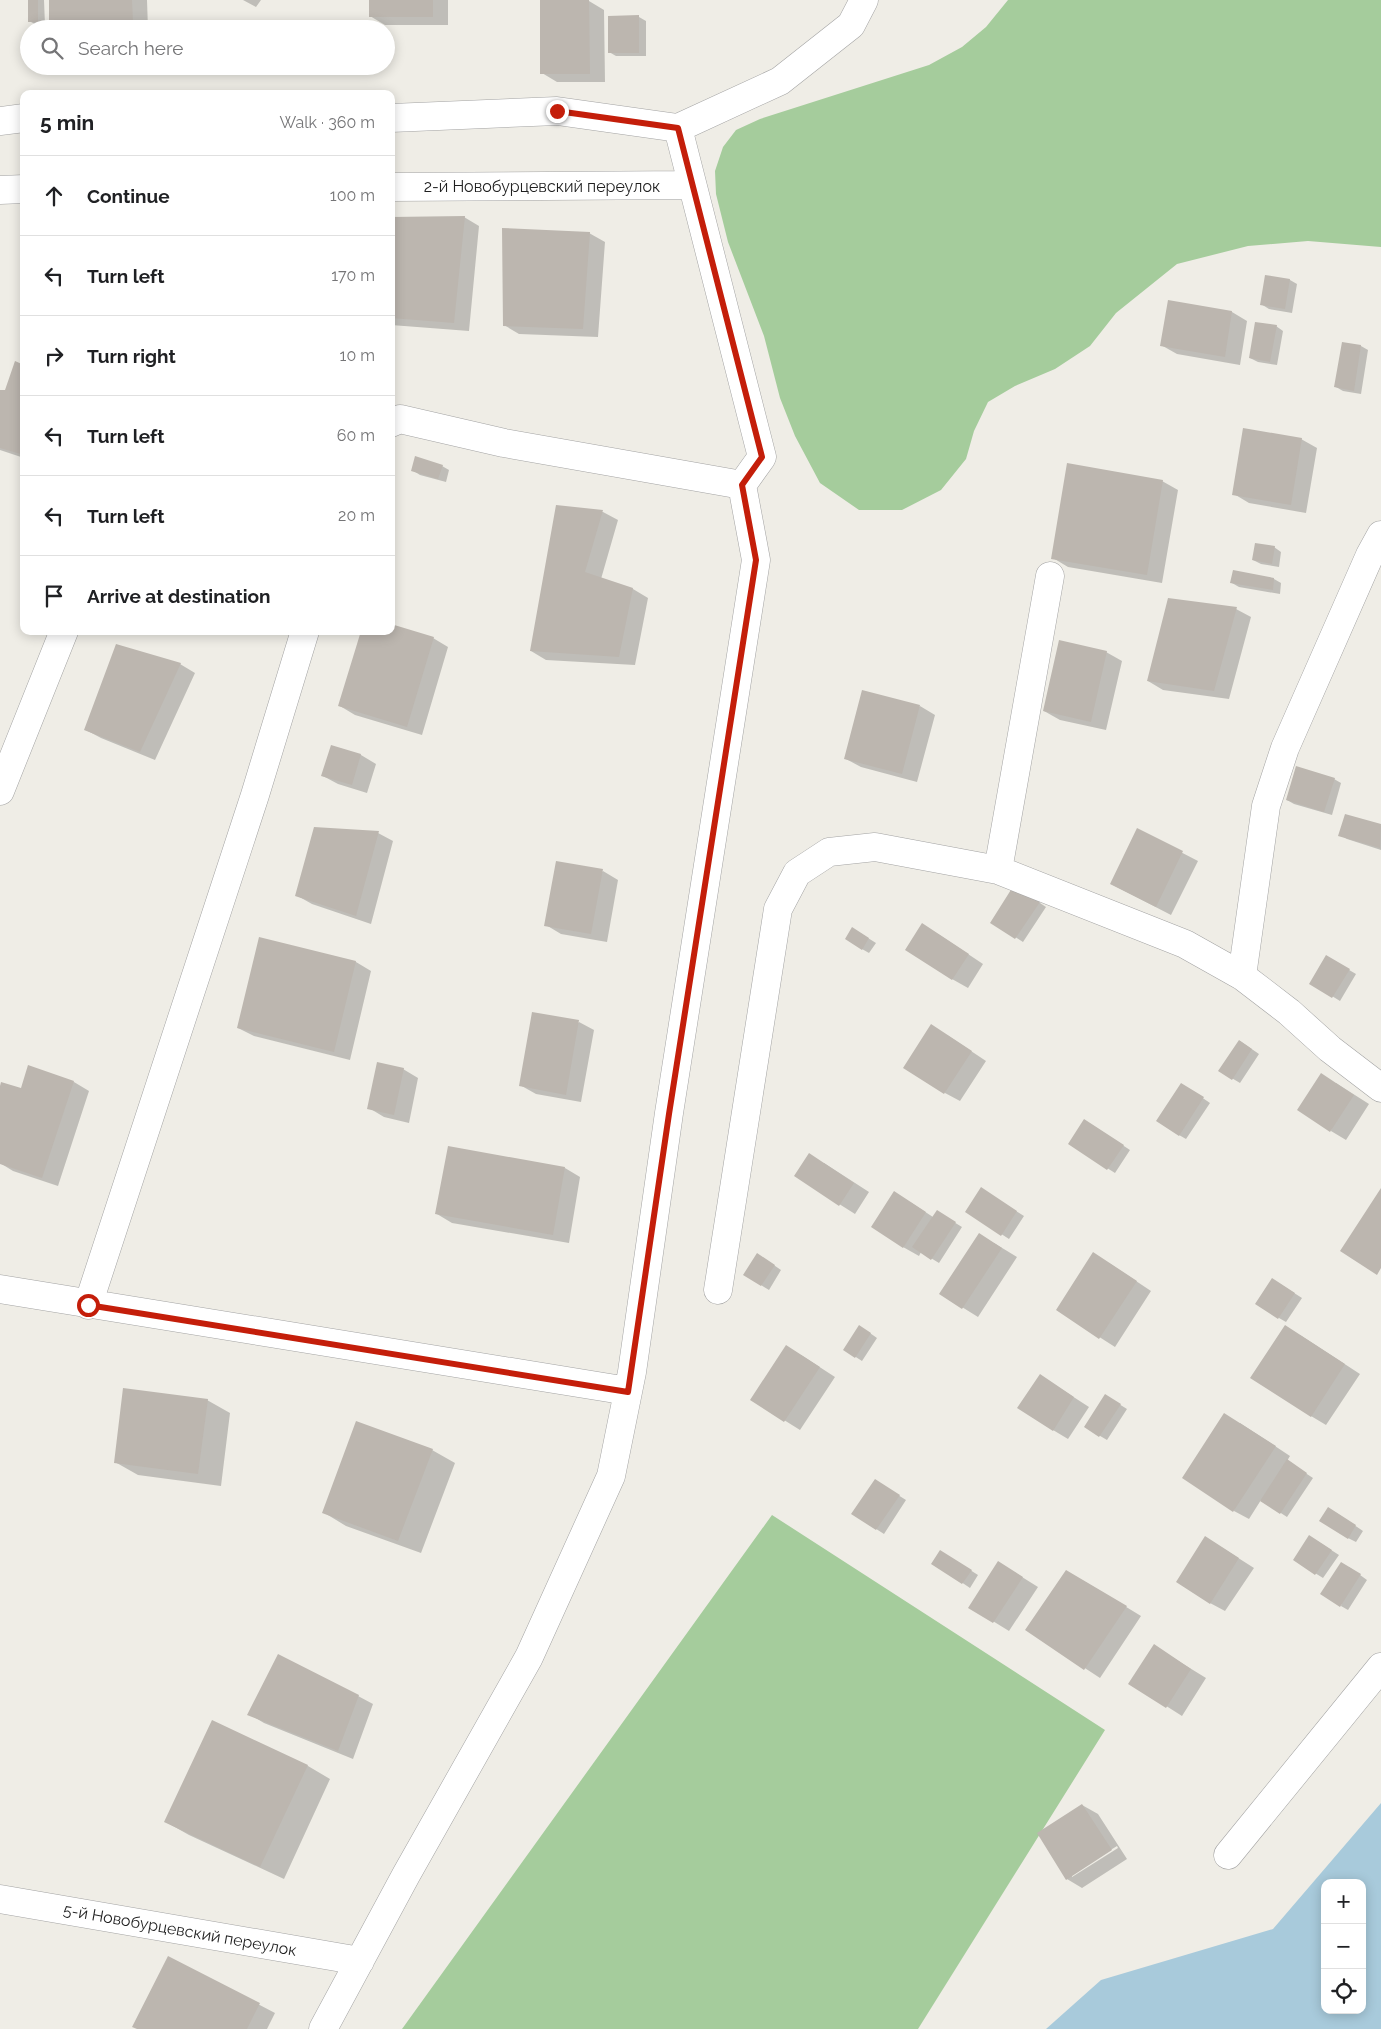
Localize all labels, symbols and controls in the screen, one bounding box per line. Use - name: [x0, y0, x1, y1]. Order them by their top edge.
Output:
- search box: [20, 20, 395, 75]
- icon: search: [38, 34, 66, 62]
- text: Search here: [78, 37, 184, 59]
- route end: [546, 100, 569, 123]
- text: 5 min: [40, 110, 94, 135]
- text: Walk · 360 m: [280, 113, 375, 132]
- street label: 2-й Новобурцевский переулок: [424, 177, 660, 196]
- icon: ahead: [40, 182, 68, 210]
- text: Continue: [87, 185, 170, 207]
- text: 100 m: [330, 186, 375, 205]
- icon: left: [40, 262, 68, 290]
- text: Turn left: [87, 265, 164, 287]
- text: 170 m: [331, 266, 375, 285]
- icon: right: [40, 342, 68, 370]
- text: Turn right: [87, 345, 176, 367]
- text: 10 m: [340, 346, 375, 365]
- icon: left: [40, 422, 68, 450]
- text: Turn left: [87, 425, 164, 447]
- text: 60 m: [337, 426, 375, 445]
- icon: left: [40, 502, 68, 530]
- text: Turn left: [87, 505, 164, 527]
- text: 20 m: [338, 506, 375, 525]
- icon: arrive: [40, 582, 68, 610]
- text: Arrive at destination: [87, 585, 271, 607]
- route start: [77, 1294, 100, 1317]
- map controls: [1321, 1879, 1366, 2014]
- button: +: [1321, 1879, 1366, 1924]
- street label: 5-й Новобурцевский переулок: [62, 1900, 298, 1960]
- button: −: [1321, 1924, 1366, 1969]
- button: locate: [1321, 1969, 1366, 2014]

